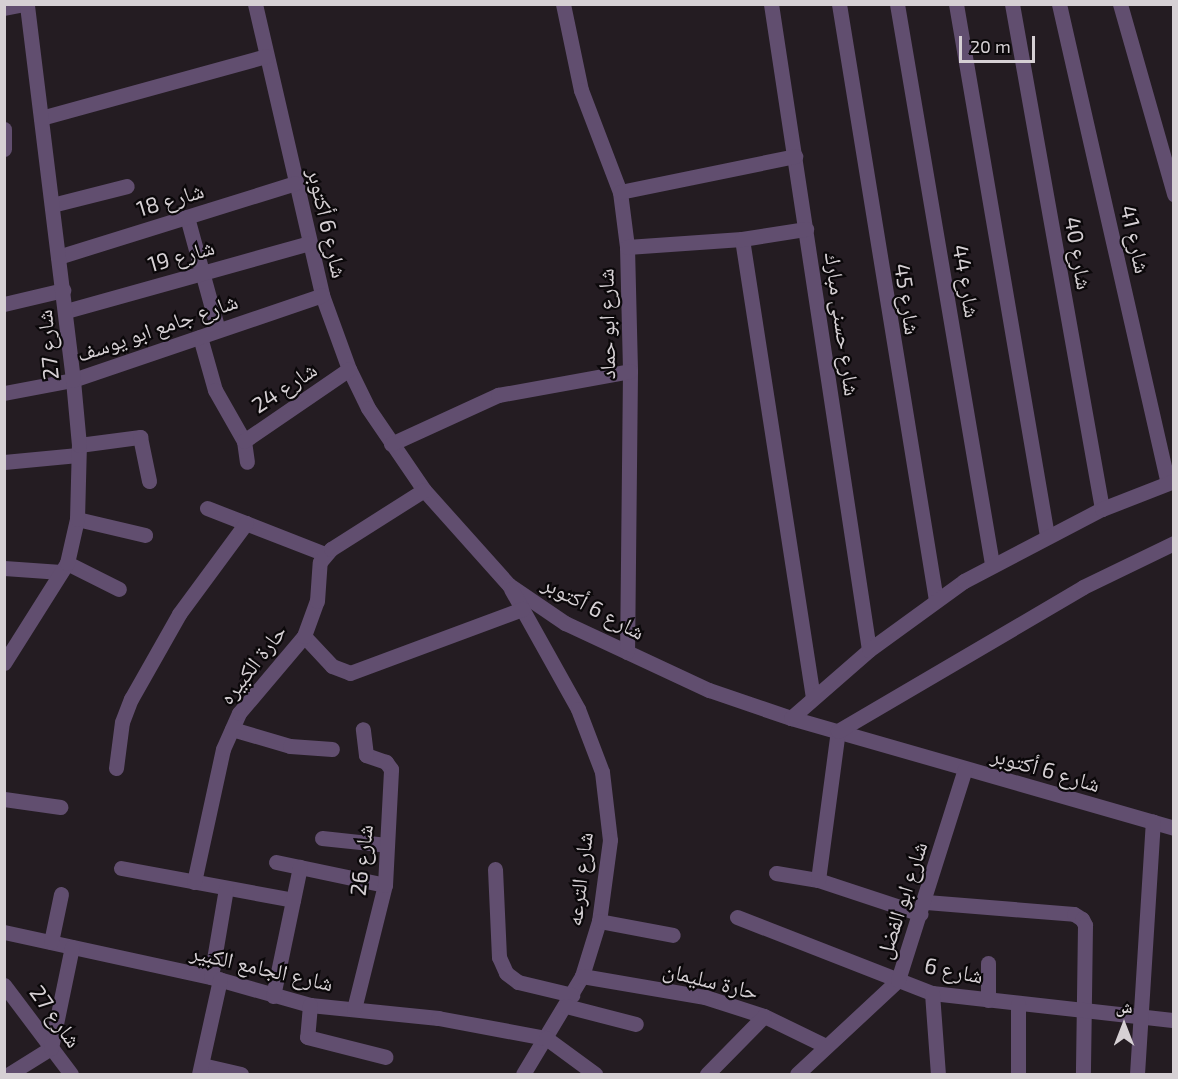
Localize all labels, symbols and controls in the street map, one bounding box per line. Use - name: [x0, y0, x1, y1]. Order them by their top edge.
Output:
- scale bar: [962, 24, 1038, 62]
- text: 20 m: [970, 35, 1011, 57]
- street label: شارع 6 أكتوبر: [303, 166, 353, 280]
- street label: شارع 18: [133, 176, 207, 222]
- street label: شارع 41: [1115, 202, 1157, 276]
- street label: شارع 40: [1060, 215, 1098, 291]
- street label: شارع 19: [145, 233, 217, 277]
- street label: شارع 44: [948, 242, 986, 320]
- street label: شارع حسنى مبارك: [820, 251, 866, 397]
- street label: شارع 45: [889, 261, 927, 337]
- street label: شارع ابو حماد: [592, 268, 620, 380]
- street label: شارع جامع ابو يوسف: [73, 287, 241, 367]
- street label: شارع 27: [30, 309, 64, 381]
- street label: شارع 24: [247, 356, 321, 418]
- street label: شارع 6 أكتوبر: [538, 569, 650, 645]
- street label: حارة الكبيره: [213, 619, 291, 709]
- street label: شارع 6 أكتوبر: [989, 741, 1103, 797]
- street label: شارع 26: [344, 823, 378, 897]
- street label: شارع الترعه: [560, 830, 598, 928]
- street label: شارع ابو الفضل: [870, 838, 932, 962]
- street label: شارع الجامع الكبير: [188, 938, 336, 996]
- street label: شارع 6: [922, 951, 986, 989]
- street label: حارة سليمان: [661, 955, 761, 1005]
- street label: شارع 27: [25, 980, 87, 1052]
- north arrow: [1094, 995, 1154, 1055]
- text: ش: [1116, 997, 1132, 1016]

